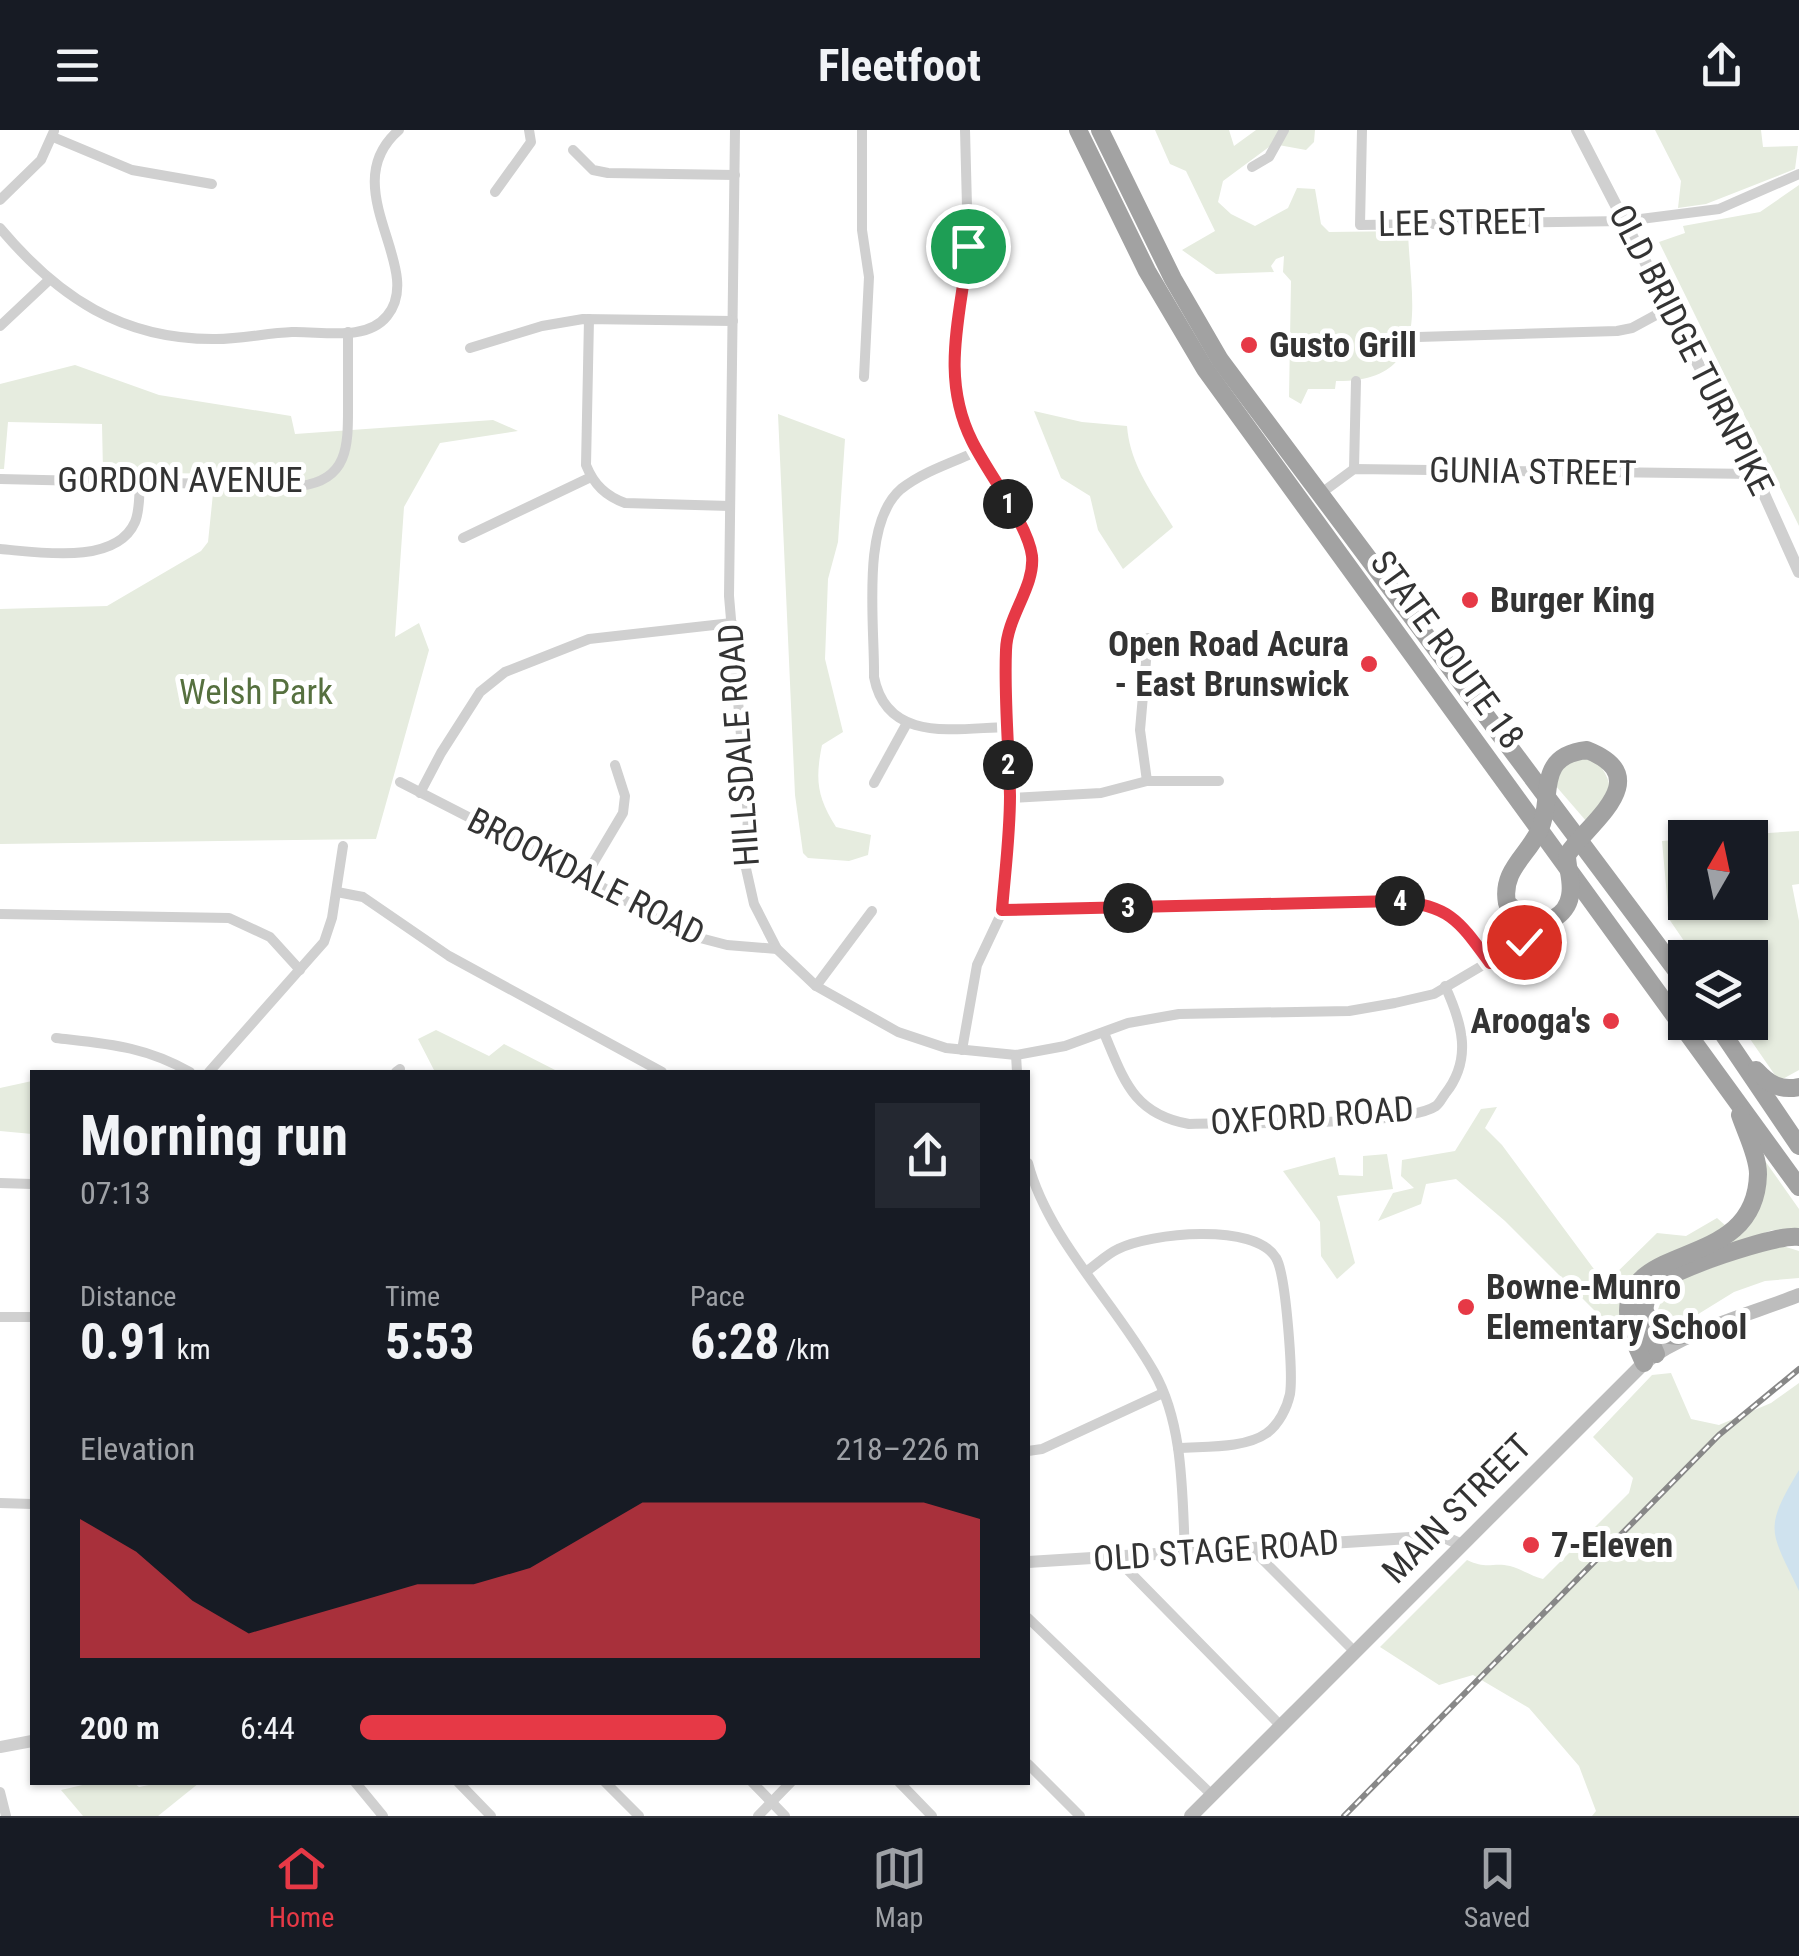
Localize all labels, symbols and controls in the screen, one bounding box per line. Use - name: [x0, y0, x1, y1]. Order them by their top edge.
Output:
- icon: menu: [50, 38, 105, 93]
- icon: share: [1694, 38, 1749, 93]
- text: Fleetfoot: [818, 39, 981, 92]
- street label: OLD BRIDGE TURNPIKE: [1600, 198, 1782, 502]
- street label: LEE STREET: [1378, 201, 1546, 245]
- pin: [926, 204, 1011, 289]
- icon: arrive: [941, 219, 996, 274]
- place label: Gusto Grill: [1269, 325, 1417, 366]
- marker: Gusto Grill: [1238, 334, 1260, 356]
- street label: GUNIA STREET: [1429, 450, 1637, 494]
- street label: GORDON AVENUE: [57, 460, 303, 501]
- pin: 1: [983, 479, 1033, 529]
- text: 1: [1001, 487, 1015, 520]
- street label: STATE ROUTE 18: [1362, 543, 1532, 757]
- place label: Burger King: [1490, 580, 1655, 621]
- marker: Burger King: [1459, 589, 1481, 611]
- street label: HILLSDALE ROAD: [710, 622, 768, 868]
- place label: Open Road Acura - East Brunswick: [1108, 624, 1349, 705]
- marker: Open Road Acura - East Brunswick: [1358, 653, 1380, 675]
- park label: Welsh Park: [179, 672, 333, 713]
- pin: 2: [983, 740, 1033, 790]
- text: 2: [1001, 748, 1015, 781]
- street label: BROOKDALE ROAD: [461, 800, 711, 954]
- north arrow: [1668, 820, 1768, 920]
- map controls: [1668, 820, 1768, 1040]
- pin: 4: [1375, 876, 1425, 926]
- pin: 3: [1103, 883, 1153, 933]
- text: 4: [1393, 884, 1407, 917]
- text: 3: [1121, 891, 1135, 924]
- pin: [1482, 900, 1567, 985]
- icon: check: [1497, 915, 1552, 970]
- button: layers: [1668, 940, 1768, 1040]
- place label: Arooga's: [1471, 1001, 1591, 1042]
- marker: Arooga's: [1600, 1010, 1622, 1032]
- street label: OXFORD ROAD: [1209, 1088, 1415, 1144]
- button: share: [875, 1103, 980, 1208]
- text: Morning run: [80, 1104, 348, 1168]
- text: 07:13: [80, 1174, 151, 1212]
- place label: Bowne-Munro Elementary School: [1486, 1267, 1747, 1348]
- text: Distance: [80, 1280, 177, 1313]
- text: Time: [385, 1280, 440, 1313]
- text: Pace: [690, 1280, 745, 1313]
- marker: Bowne-Munro Elementary School: [1455, 1296, 1477, 1318]
- text: 0.91: [80, 1313, 170, 1371]
- text: 5:53: [385, 1313, 474, 1371]
- text: 6:28: [690, 1313, 779, 1371]
- text: km: [170, 1333, 210, 1366]
- text: /km: [779, 1333, 830, 1366]
- street label: MAIN STREET: [1374, 1426, 1540, 1592]
- text: Elevation: [80, 1430, 195, 1468]
- text: 218–226 m: [835, 1430, 980, 1468]
- street label: OLD STAGE ROAD: [1092, 1522, 1340, 1580]
- place label: 7-Eleven: [1551, 1525, 1673, 1566]
- marker: 7-Eleven: [1520, 1534, 1542, 1556]
- text: 200 m: [80, 1709, 160, 1747]
- text: 6:44: [240, 1709, 295, 1747]
- tab: Home: [269, 1841, 334, 1934]
- tab: Map: [872, 1841, 927, 1934]
- tab: Saved: [1464, 1841, 1530, 1934]

